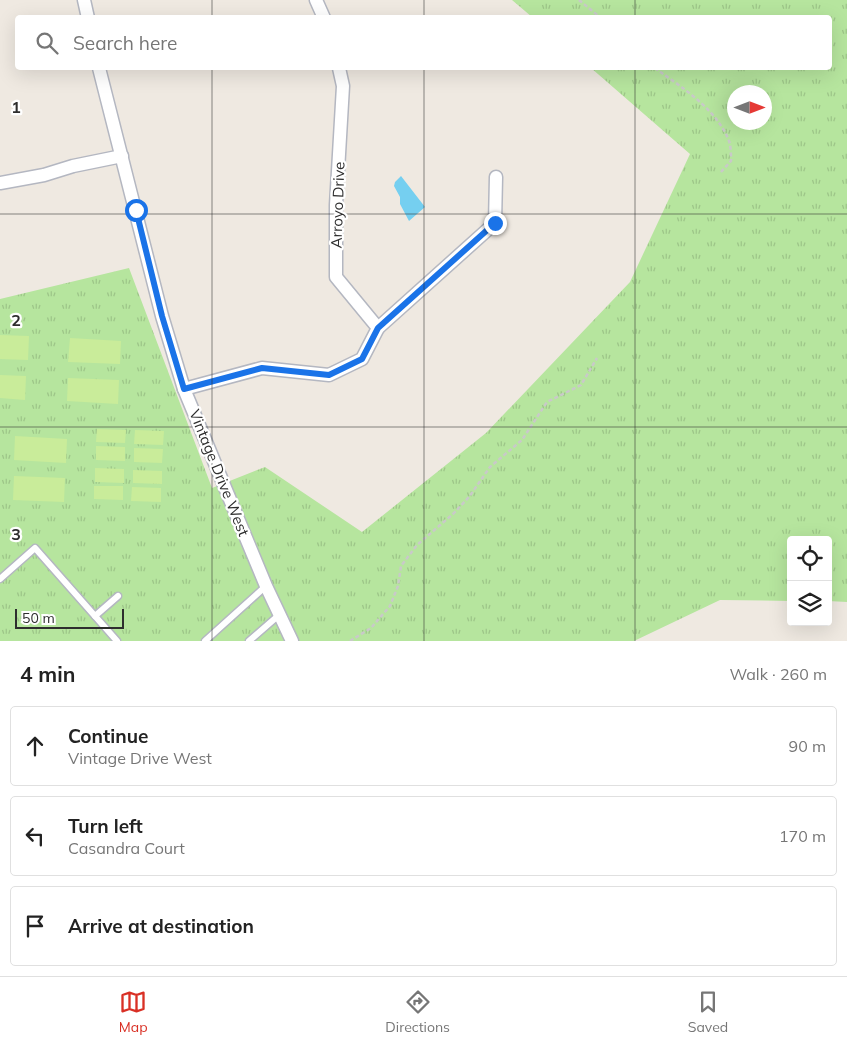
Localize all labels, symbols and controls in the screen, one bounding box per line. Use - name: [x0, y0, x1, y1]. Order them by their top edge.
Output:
- search box: [15, 15, 832, 70]
- icon: search: [33, 29, 61, 57]
- text: Search here: [73, 31, 177, 55]
- north arrow: [727, 85, 772, 130]
- text: 1: [11, 97, 21, 117]
- street label: Arroyo Drive: [326, 161, 349, 249]
- route start: [125, 199, 148, 222]
- route end: [484, 212, 507, 235]
- text: 2: [11, 310, 21, 330]
- street label: Vintage Drive West: [185, 407, 254, 539]
- text: 3: [11, 524, 21, 544]
- map controls: [787, 536, 832, 626]
- button: locate: [787, 536, 832, 581]
- button: layers: [787, 581, 832, 626]
- scale bar: [15, 606, 124, 629]
- text: 50 m: [22, 609, 55, 627]
- text: 4 min: [20, 661, 75, 687]
- text: Walk · 260 m: [729, 664, 827, 684]
- text: Continue: [68, 724, 148, 748]
- icon: ahead: [21, 732, 49, 760]
- text: 90 m: [789, 736, 826, 756]
- text: Vintage Drive West: [68, 748, 212, 768]
- text: Turn left: [68, 814, 143, 838]
- icon: left: [21, 822, 49, 850]
- text: 170 m: [779, 826, 826, 846]
- text: Casandra Court: [68, 838, 185, 858]
- icon: arrive: [21, 912, 49, 940]
- text: Arrive at destination: [68, 914, 254, 938]
- tab: Map: [119, 988, 148, 1036]
- tab: Directions: [385, 988, 450, 1036]
- tab: Saved: [688, 988, 728, 1036]

